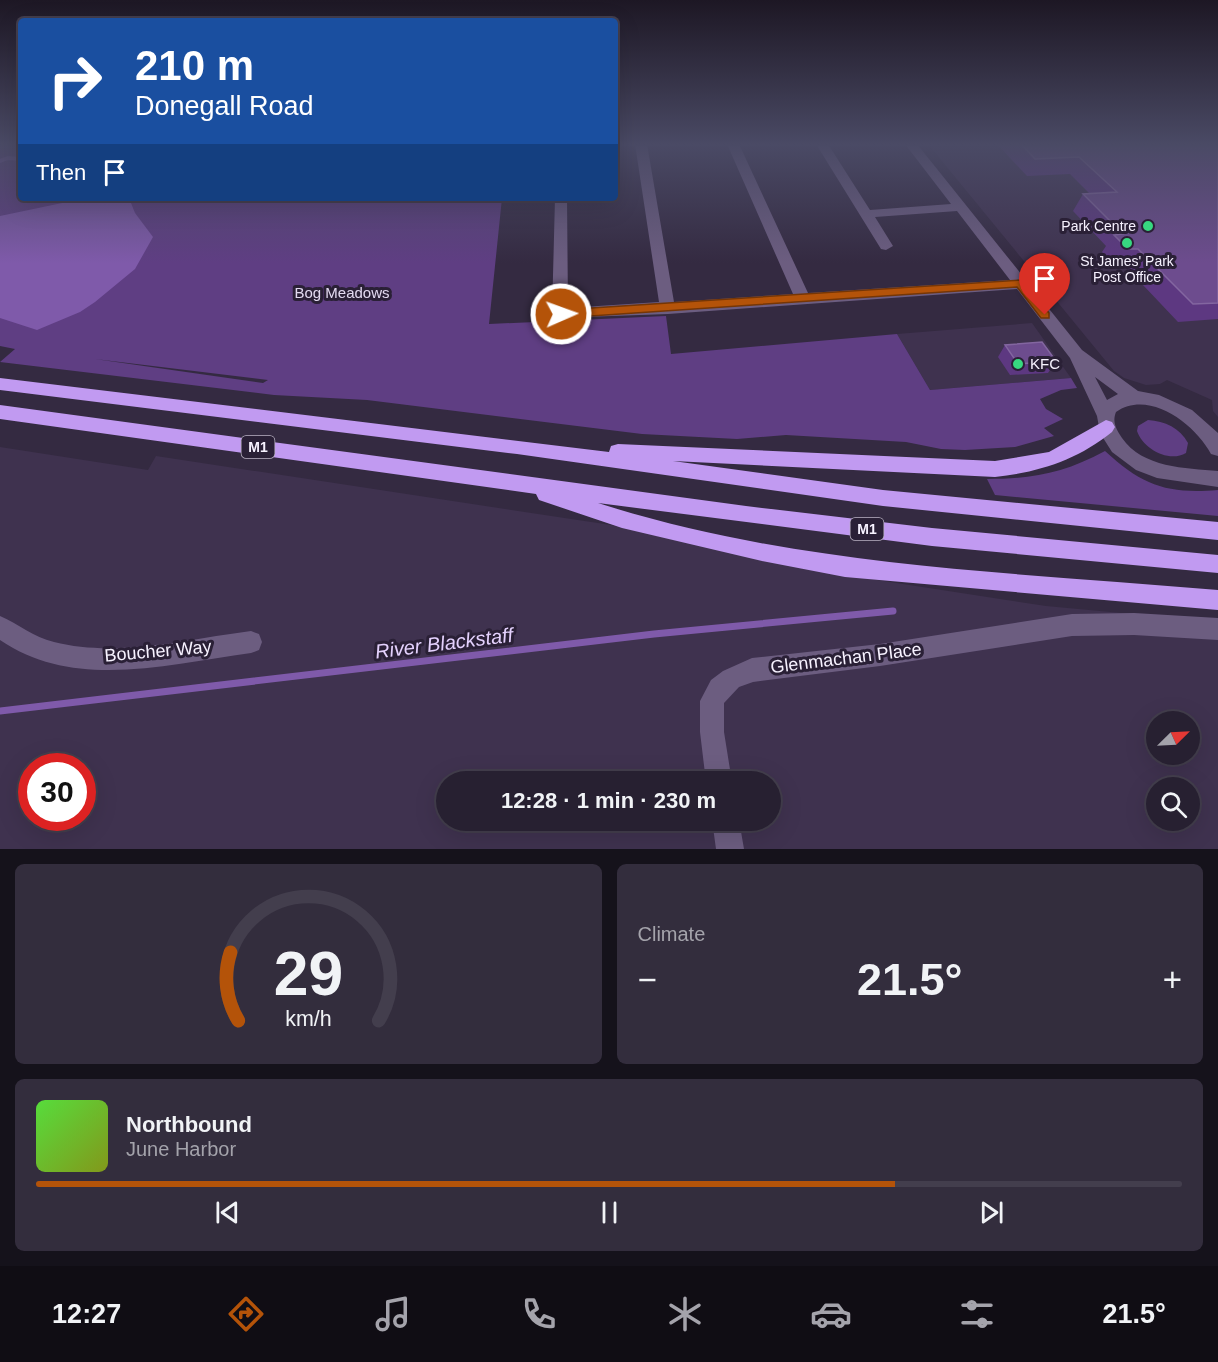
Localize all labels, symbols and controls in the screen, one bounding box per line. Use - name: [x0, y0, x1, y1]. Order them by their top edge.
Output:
- icon: right: [36, 42, 114, 120]
- text: 210 m: [135, 42, 254, 89]
- text: Donegall Road: [135, 91, 314, 121]
- icon: arrive: [98, 156, 131, 189]
- text: Then: [36, 160, 86, 185]
- place label: Park Centre: [1061, 218, 1136, 234]
- marker: Park Centre: [1141, 219, 1155, 233]
- marker: St James' Park Post Office: [1120, 236, 1134, 250]
- pin: [1019, 253, 1070, 315]
- place label: St James' Park Post Office: [1080, 253, 1175, 285]
- icon: arrive: [1028, 262, 1061, 295]
- position arrow: [529, 282, 593, 346]
- park label: Bog Meadows: [294, 284, 390, 301]
- place label: KFC: [1030, 355, 1060, 372]
- marker: KFC: [1011, 357, 1025, 371]
- road number: M1: [242, 436, 274, 458]
- road number: M1: [850, 518, 884, 540]
- water label: River Blackstaff: [374, 623, 517, 662]
- street label: Boucher Way: [104, 636, 212, 666]
- street label: Glenmachan Place: [769, 639, 923, 677]
- north arrow: [1146, 711, 1200, 765]
- map controls: [1146, 711, 1200, 831]
- speed limit sign: 30: [18, 753, 96, 831]
- button: search: [1146, 777, 1200, 831]
- text: 12:28 · 1 min · 230 m: [501, 788, 716, 813]
- text: Climate: [638, 923, 705, 945]
- text: 29: [274, 939, 343, 1008]
- text: 21.5°: [857, 954, 963, 1005]
- text: −: [638, 961, 657, 998]
- text: +: [1163, 961, 1182, 998]
- text: km/h: [285, 1007, 331, 1031]
- text: Northbound: [126, 1112, 252, 1137]
- text: June Harbor: [126, 1138, 236, 1160]
- icon: previous: [211, 1196, 244, 1229]
- icon: pause: [593, 1196, 626, 1229]
- icon: next: [975, 1196, 1008, 1229]
- icon: directions: [225, 1293, 267, 1335]
- icon: music: [372, 1293, 414, 1335]
- icon: phone: [518, 1293, 560, 1335]
- icon: climate: [664, 1293, 706, 1335]
- icon: car: [810, 1293, 852, 1335]
- icon: filters: [956, 1293, 998, 1335]
- text: 12:27: [52, 1299, 121, 1329]
- text: 21.5°: [1102, 1299, 1166, 1329]

